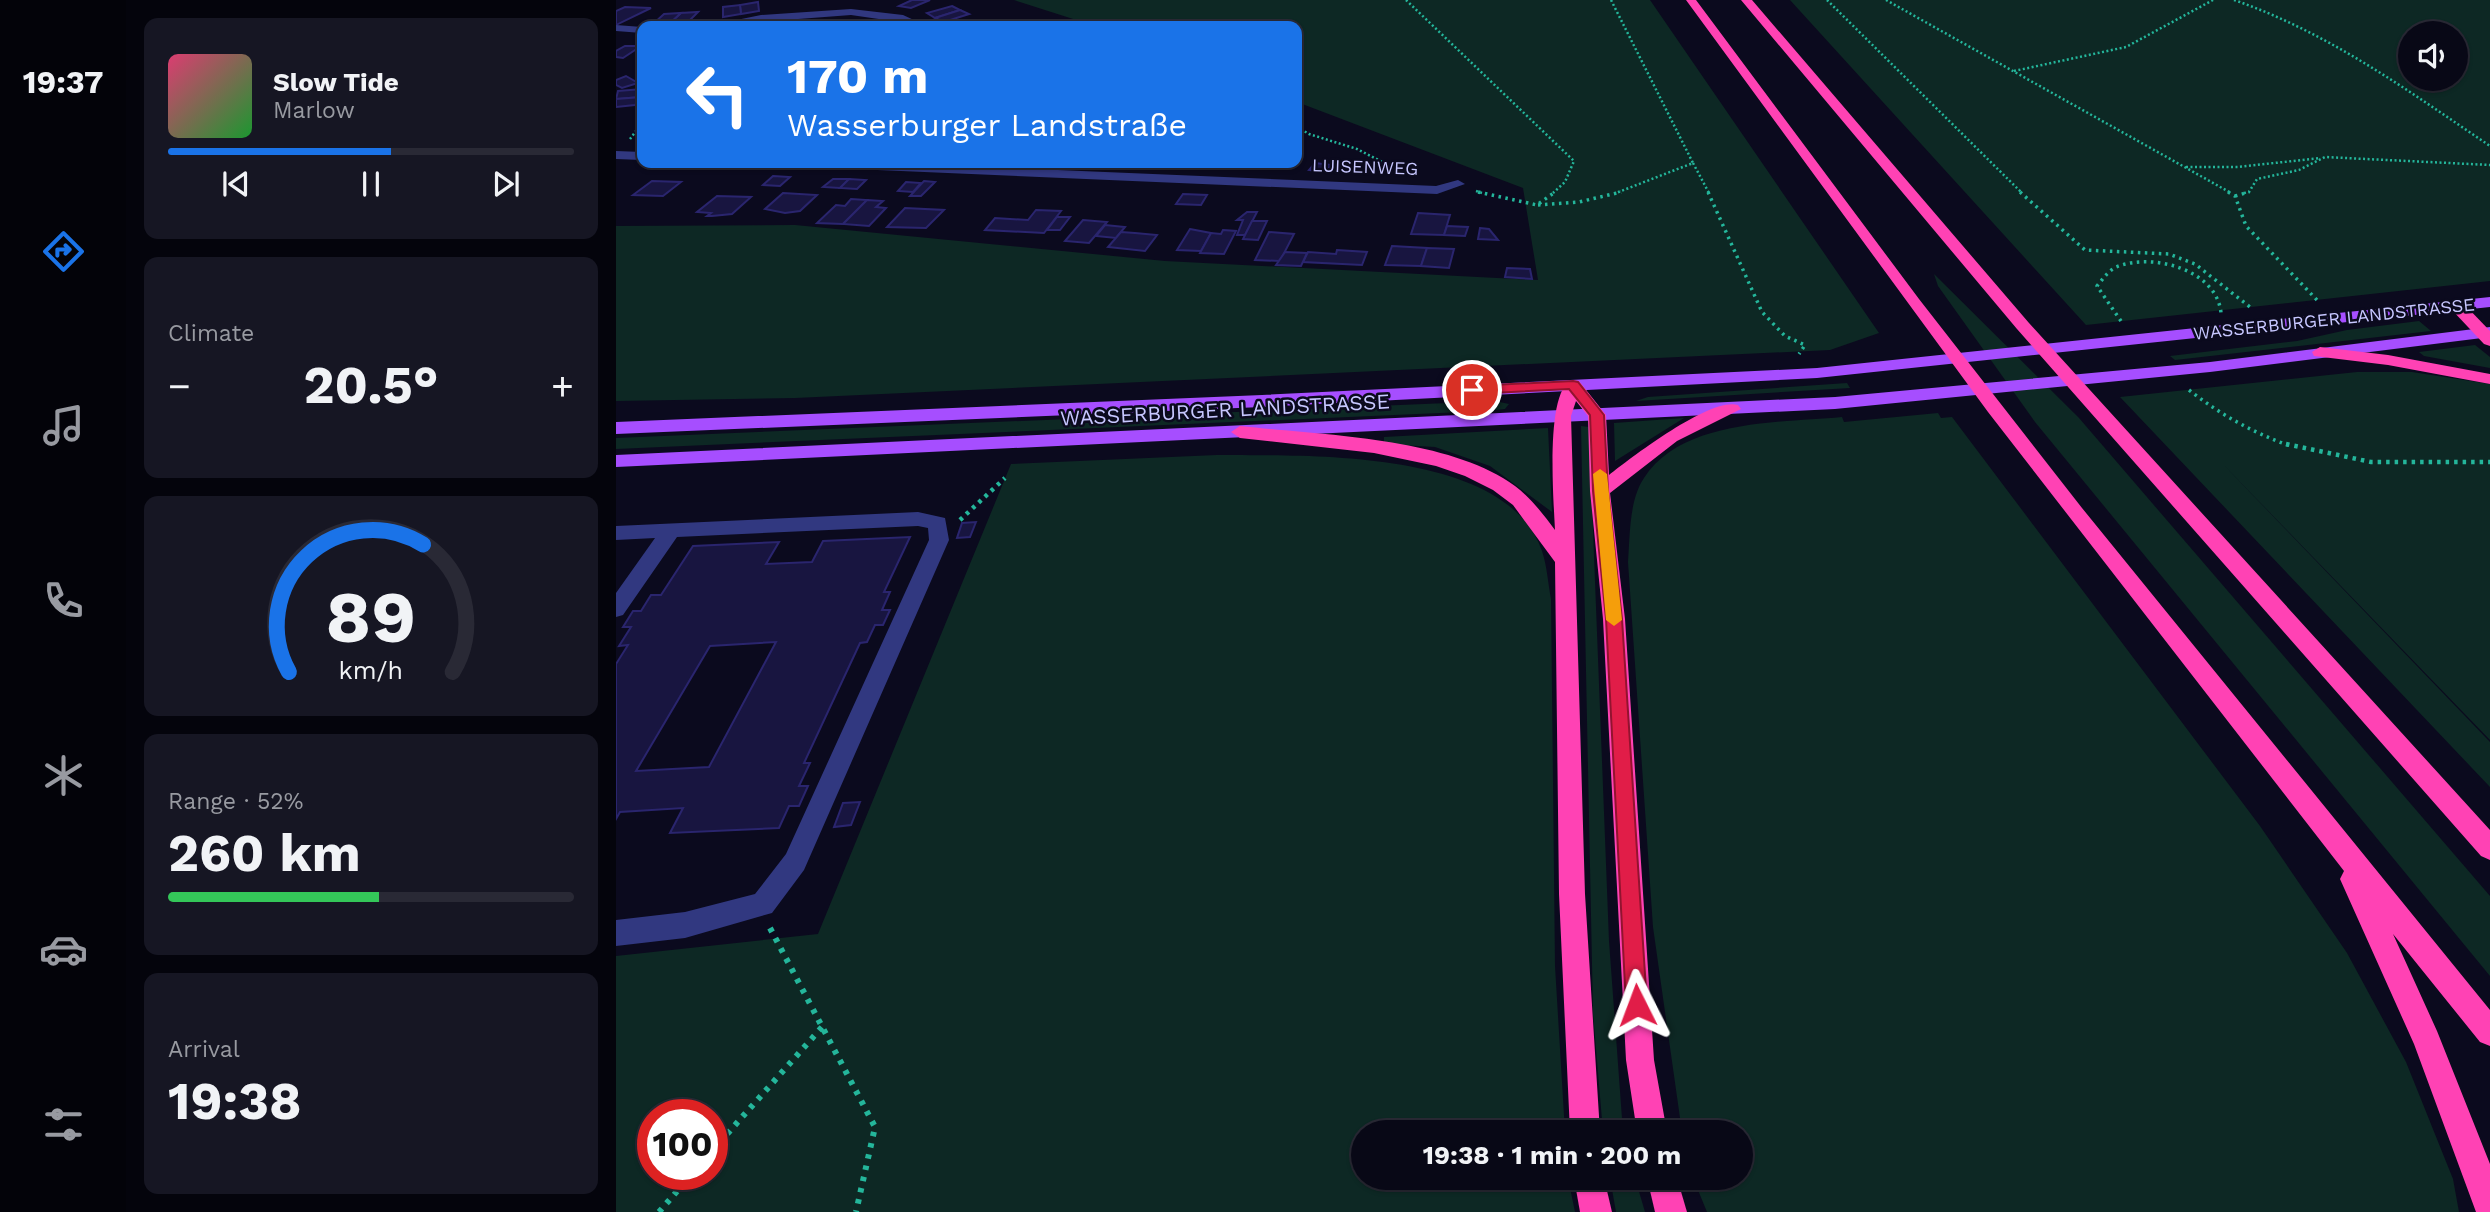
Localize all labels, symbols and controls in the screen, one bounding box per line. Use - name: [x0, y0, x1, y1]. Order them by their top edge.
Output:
- map controls: [2398, 21, 2468, 91]
- button: sound: [2398, 21, 2468, 91]
- text: 170 m: [787, 47, 928, 105]
- icon: left: [672, 49, 763, 140]
- text: 19:37: [23, 63, 103, 101]
- text: Slow Tide: [273, 67, 399, 97]
- text: Marlow: [273, 97, 355, 124]
- text: Wasserburger Landstraße: [787, 106, 1187, 144]
- street label: LUISENWEG: [1312, 154, 1419, 179]
- icon: previous: [217, 165, 255, 203]
- icon: pause: [352, 165, 390, 203]
- icon: next: [487, 165, 525, 203]
- icon: directions: [39, 227, 88, 276]
- street label: WASSERBURGER LANDSTRASSE: [2192, 293, 2476, 344]
- text: Climate: [168, 320, 254, 347]
- text: 20.5°: [303, 355, 439, 416]
- pin: [1442, 360, 1502, 420]
- text: −: [168, 364, 191, 408]
- text: +: [551, 364, 574, 408]
- icon: arrive: [1453, 371, 1491, 409]
- street label: WASSERBURGER LANDSTRASSE: [1060, 388, 1390, 431]
- icon: music: [39, 401, 88, 450]
- text: 89: [326, 574, 416, 660]
- icon: phone: [39, 576, 88, 625]
- text: km/h: [339, 656, 403, 685]
- icon: climate: [39, 751, 88, 800]
- text: Range · 52%: [168, 788, 303, 815]
- text: 260 km: [168, 823, 361, 884]
- icon: car: [39, 925, 88, 974]
- position arrow: [1600, 968, 1674, 1042]
- text: Arrival: [168, 1036, 240, 1063]
- text: 19:38: [168, 1071, 302, 1132]
- speed limit sign: 100: [637, 1099, 728, 1190]
- icon: filters: [39, 1100, 88, 1149]
- text: 19:38 · 1 min · 200 m: [1423, 1140, 1681, 1170]

